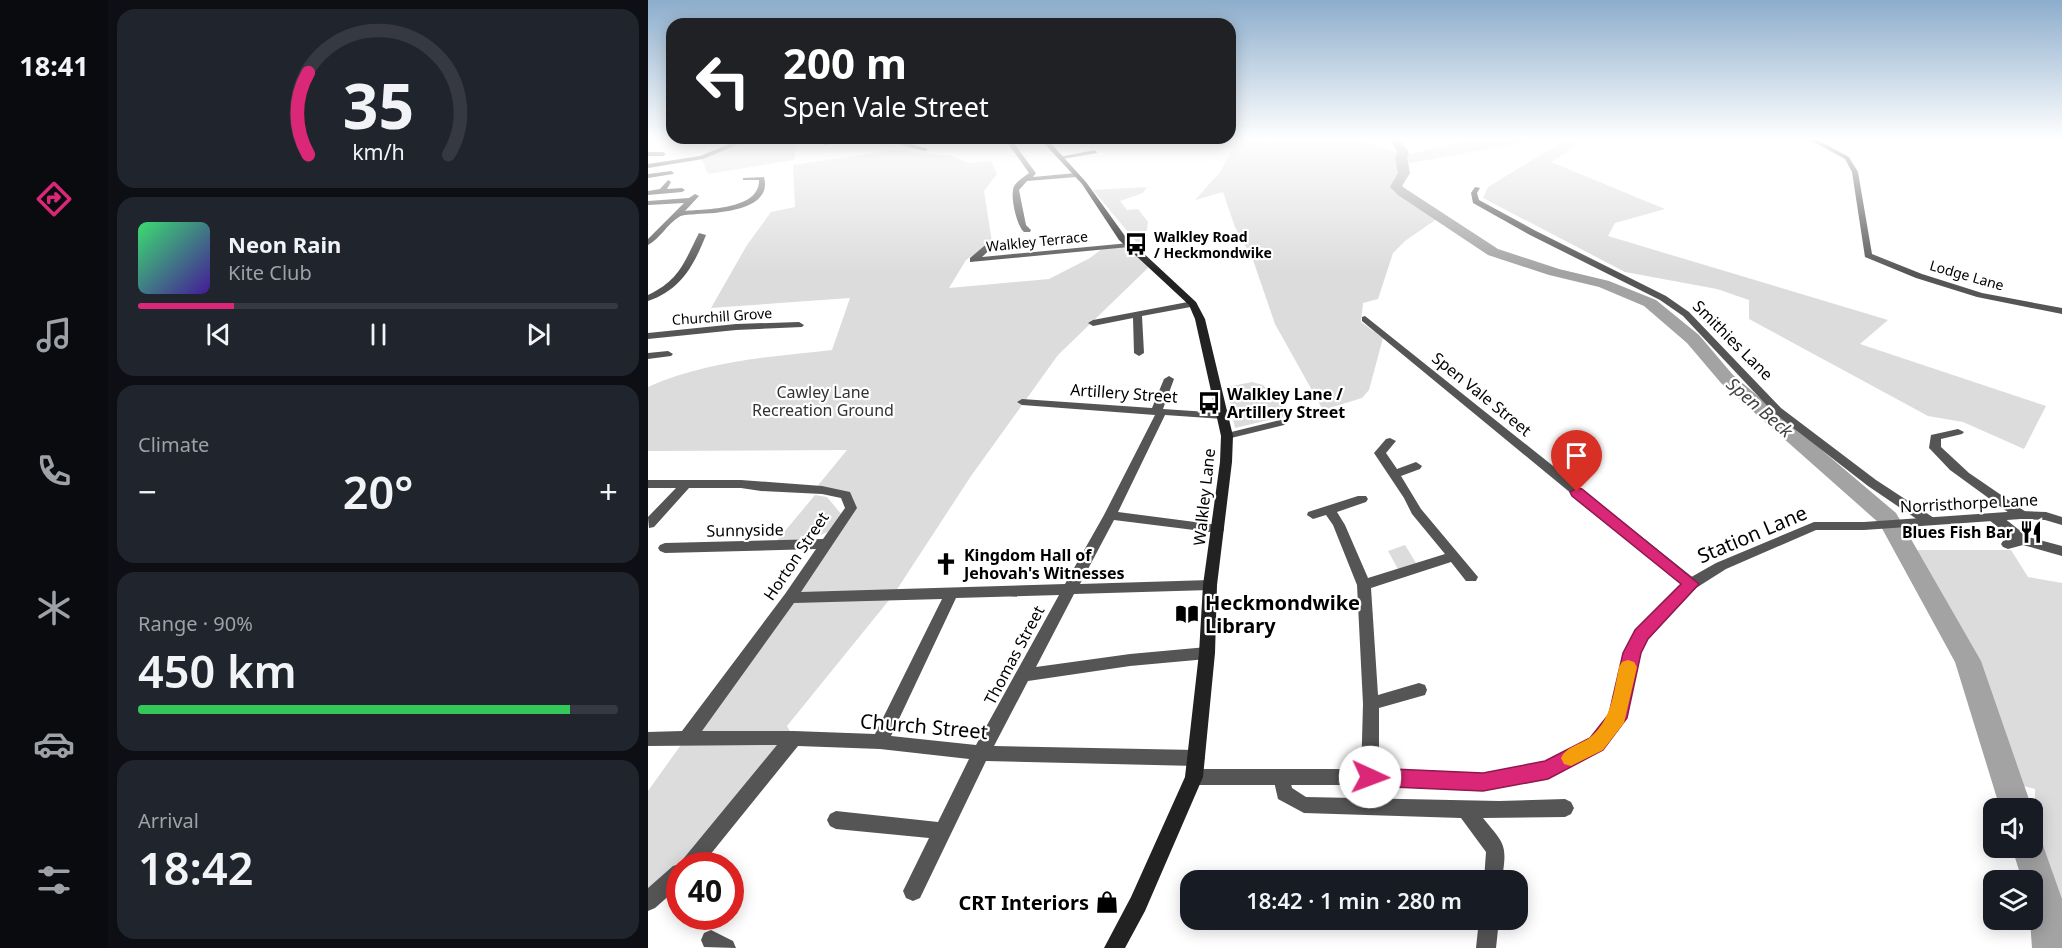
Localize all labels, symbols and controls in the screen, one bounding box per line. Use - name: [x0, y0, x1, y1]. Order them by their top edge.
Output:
- text: 200 m: [783, 34, 907, 91]
- icon: left: [684, 42, 762, 120]
- text: 18:41: [19, 47, 89, 84]
- text: 35: [342, 63, 414, 148]
- text: Spen Vale Street: [783, 88, 989, 125]
- text: km/h: [352, 138, 404, 167]
- icon: directions: [33, 178, 75, 220]
- street label: Walkley Terrace: [985, 226, 1089, 256]
- place label: Walkley Road / Heckmondwike: [1154, 227, 1272, 262]
- text: Neon Rain: [228, 229, 341, 259]
- bus stop icon: Walkley Road / Heckmondwike: [1123, 231, 1149, 257]
- street label: Lodge Lane: [1928, 255, 2006, 295]
- text: Kite Club: [228, 259, 312, 286]
- street label: Smithies Lane: [1688, 295, 1778, 385]
- street label: Churchill Grove: [671, 303, 773, 329]
- icon: music: [33, 314, 75, 356]
- icon: previous: [202, 318, 235, 351]
- icon: pause: [362, 318, 395, 351]
- icon: next: [522, 318, 555, 351]
- street label: Spen Vale Street: [1428, 347, 1536, 441]
- water label: Spen Beck: [1722, 372, 1799, 443]
- street label: Artillery Street: [1070, 378, 1179, 408]
- park label: Cawley Lane Recreation Ground: [752, 381, 894, 421]
- place label: Walkley Lane / Artillery Street: [1227, 383, 1345, 423]
- bus stop icon: Walkley Lane / Artillery Street: [1196, 390, 1222, 416]
- pin: [1551, 430, 1602, 492]
- text: Climate: [138, 431, 209, 458]
- icon: arrive: [1560, 439, 1593, 472]
- street label: Walkley Lane: [1188, 447, 1220, 547]
- icon: phone: [33, 450, 75, 492]
- text: 20°: [343, 461, 413, 522]
- text: −: [138, 469, 157, 514]
- text: +: [599, 469, 618, 514]
- street label: Norristhorpe Lane: [1899, 488, 2039, 518]
- street label: Station Lane: [1693, 499, 1811, 569]
- street label: Horton Street: [758, 507, 834, 605]
- street label: Sunnyside: [706, 518, 784, 542]
- restaurant icon: Blues Fish Bar: [2018, 519, 2044, 545]
- place label: Blues Fish Bar: [1902, 521, 2013, 543]
- place label: Kingdom Hall of Jehovah's Witnesses: [962, 544, 1125, 584]
- church icon: Kingdom Hall of Jehovah's Witnesses: [933, 551, 959, 577]
- icon: climate: [33, 587, 75, 629]
- place label: Heckmondwike Library: [1205, 589, 1360, 639]
- library icon: Heckmondwike Library: [1174, 601, 1200, 627]
- street label: Thomas Street: [979, 602, 1049, 708]
- text: Range · 90%: [138, 610, 253, 637]
- text: 450 km: [138, 640, 297, 701]
- street label: Church Street: [859, 707, 989, 745]
- icon: car: [33, 723, 75, 765]
- position arrow: [1338, 745, 1402, 809]
- map controls: [1983, 798, 2043, 930]
- button: sound: [1983, 798, 2043, 858]
- text: Arrival: [138, 807, 199, 834]
- text: 18:42: [138, 837, 253, 898]
- speed limit sign: 40: [666, 852, 744, 930]
- icon: filters: [33, 859, 75, 901]
- button: layers: [1983, 870, 2043, 930]
- text: 18:42 · 1 min · 280 m: [1246, 885, 1462, 915]
- place label: CRT Interiors: [959, 889, 1089, 916]
- shop icon: CRT Interiors: [1094, 889, 1120, 915]

